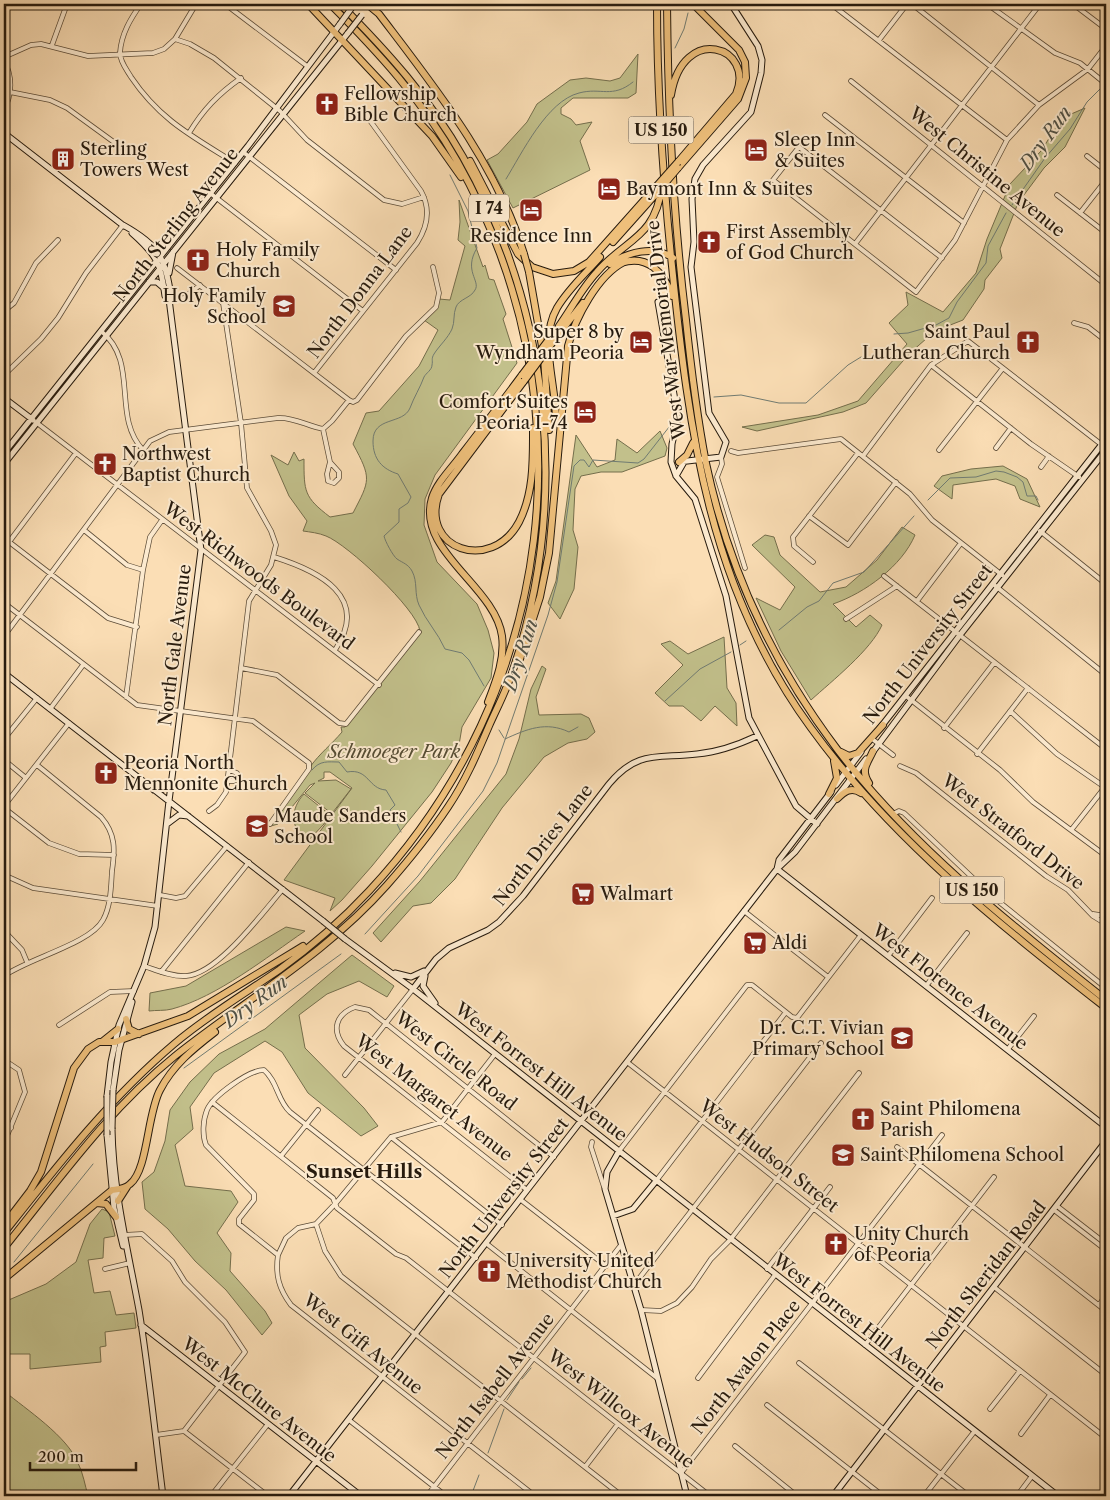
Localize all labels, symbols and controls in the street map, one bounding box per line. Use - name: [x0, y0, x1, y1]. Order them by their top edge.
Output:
- place label: Fellowship Bible Church: [344, 83, 457, 126]
- church icon: Fellowship Bible Church: [314, 91, 340, 117]
- street label: West Christine Avenue: [904, 102, 1069, 242]
- water label: Dry Run: [1013, 102, 1076, 177]
- road number: US 150: [628, 116, 694, 144]
- place label: Sleep Inn & Suites: [774, 129, 856, 172]
- hotel icon: Sleep Inn & Suites: [743, 137, 769, 163]
- place label: Sterling Towers West: [80, 138, 189, 181]
- street label: North Sterling Avenue: [109, 143, 243, 307]
- building icon: Sterling Towers West: [50, 146, 76, 172]
- hotel icon: Baymont Inn & Suites: [596, 176, 622, 202]
- place label: Baymont Inn & Suites: [626, 178, 813, 200]
- road number: I 74: [469, 194, 509, 222]
- hotel icon: Residence Inn: [518, 197, 544, 223]
- street label: West War Memorial Drive: [642, 219, 691, 442]
- street label: North Donna Lane: [303, 221, 417, 363]
- place label: First Assembly of God Church: [726, 221, 854, 264]
- place label: Residence Inn: [470, 225, 592, 247]
- church icon: First Assembly of God Church: [696, 229, 722, 255]
- place label: Holy Family Church: [216, 239, 320, 282]
- church icon: Holy Family Church: [185, 247, 211, 273]
- place label: Holy Family School: [163, 285, 267, 328]
- school or university icon: Holy Family School: [271, 293, 297, 319]
- place label: Super 8 by Wyndham Peoria: [475, 321, 625, 364]
- place label: Saint Paul Lutheran Church: [862, 321, 1010, 364]
- hotel icon: Super 8 by Wyndham Peoria: [628, 329, 654, 355]
- church icon: Saint Paul Lutheran Church: [1015, 329, 1041, 355]
- place label: Comfort Suites Peoria I-74: [439, 391, 568, 434]
- hotel icon: Comfort Suites Peoria I-74: [572, 399, 598, 425]
- place label: Northwest Baptist Church: [122, 443, 250, 486]
- church icon: Northwest Baptist Church: [92, 451, 118, 477]
- street label: West Richwoods Boulevard: [159, 497, 359, 655]
- street label: North University Street: [859, 559, 998, 729]
- street label: North Gale Avenue: [154, 563, 196, 727]
- water label: Dry Run: [497, 616, 543, 696]
- park label: Schmoeger Park: [327, 741, 461, 763]
- place label: Peoria North Mennonite Church: [124, 752, 288, 795]
- church icon: Peoria North Mennonite Church: [93, 760, 119, 786]
- street label: West Stratford Drive: [937, 769, 1089, 894]
- street label: North Dries Lane: [489, 780, 597, 910]
- place label: Maude Sanders School: [274, 805, 406, 848]
- school or university icon: Maude Sanders School: [244, 813, 270, 839]
- road number: US 150: [940, 876, 1004, 904]
- supermarket icon: Walmart: [570, 881, 596, 907]
- place label: Walmart: [599, 883, 674, 905]
- street label: West Florence Avenue: [867, 919, 1032, 1055]
- supermarket icon: Aldi: [742, 930, 768, 956]
- place label: Aldi: [771, 932, 808, 954]
- water label: Dry Run: [217, 970, 292, 1034]
- street label: West Forrest Hill Avenue: [450, 997, 632, 1146]
- street label: West Circle Road: [390, 1006, 521, 1115]
- place label: Dr. C.T. Vivian Primary School: [752, 1017, 884, 1060]
- school or university icon: Dr. C.T. Vivian Primary School: [889, 1025, 915, 1051]
- street label: West Margaret Avenue: [350, 1029, 517, 1166]
- street label: West Hudson Street: [694, 1094, 843, 1217]
- place label: Saint Philomena Parish: [880, 1098, 1021, 1141]
- church icon: Saint Philomena Parish: [850, 1106, 876, 1132]
- street label: North University Street: [435, 1113, 574, 1283]
- school or university icon: Saint Philomena School: [830, 1142, 856, 1168]
- place label: Saint Philomena School: [860, 1144, 1064, 1166]
- district label: Sunset Hills: [306, 1160, 423, 1183]
- street label: North Sheridan Road: [921, 1197, 1051, 1353]
- place label: Unity Church of Peoria: [854, 1223, 969, 1266]
- church icon: Unity Church of Peoria: [823, 1231, 849, 1257]
- street label: West Forrest Hill Avenue: [768, 1248, 950, 1397]
- place label: University United Methodist Church: [506, 1250, 662, 1293]
- church icon: University United Methodist Church: [476, 1258, 502, 1284]
- street label: West Gift Avenue: [298, 1288, 427, 1399]
- street label: North Avalon Place: [687, 1295, 805, 1439]
- street label: North Isabell Avenue: [431, 1309, 559, 1463]
- street label: West McClure Avenue: [177, 1332, 341, 1467]
- street label: West Willcox Avenue: [542, 1344, 699, 1473]
- scale bar: [30, 1440, 136, 1472]
- text: 200 m: [38, 1447, 84, 1466]

